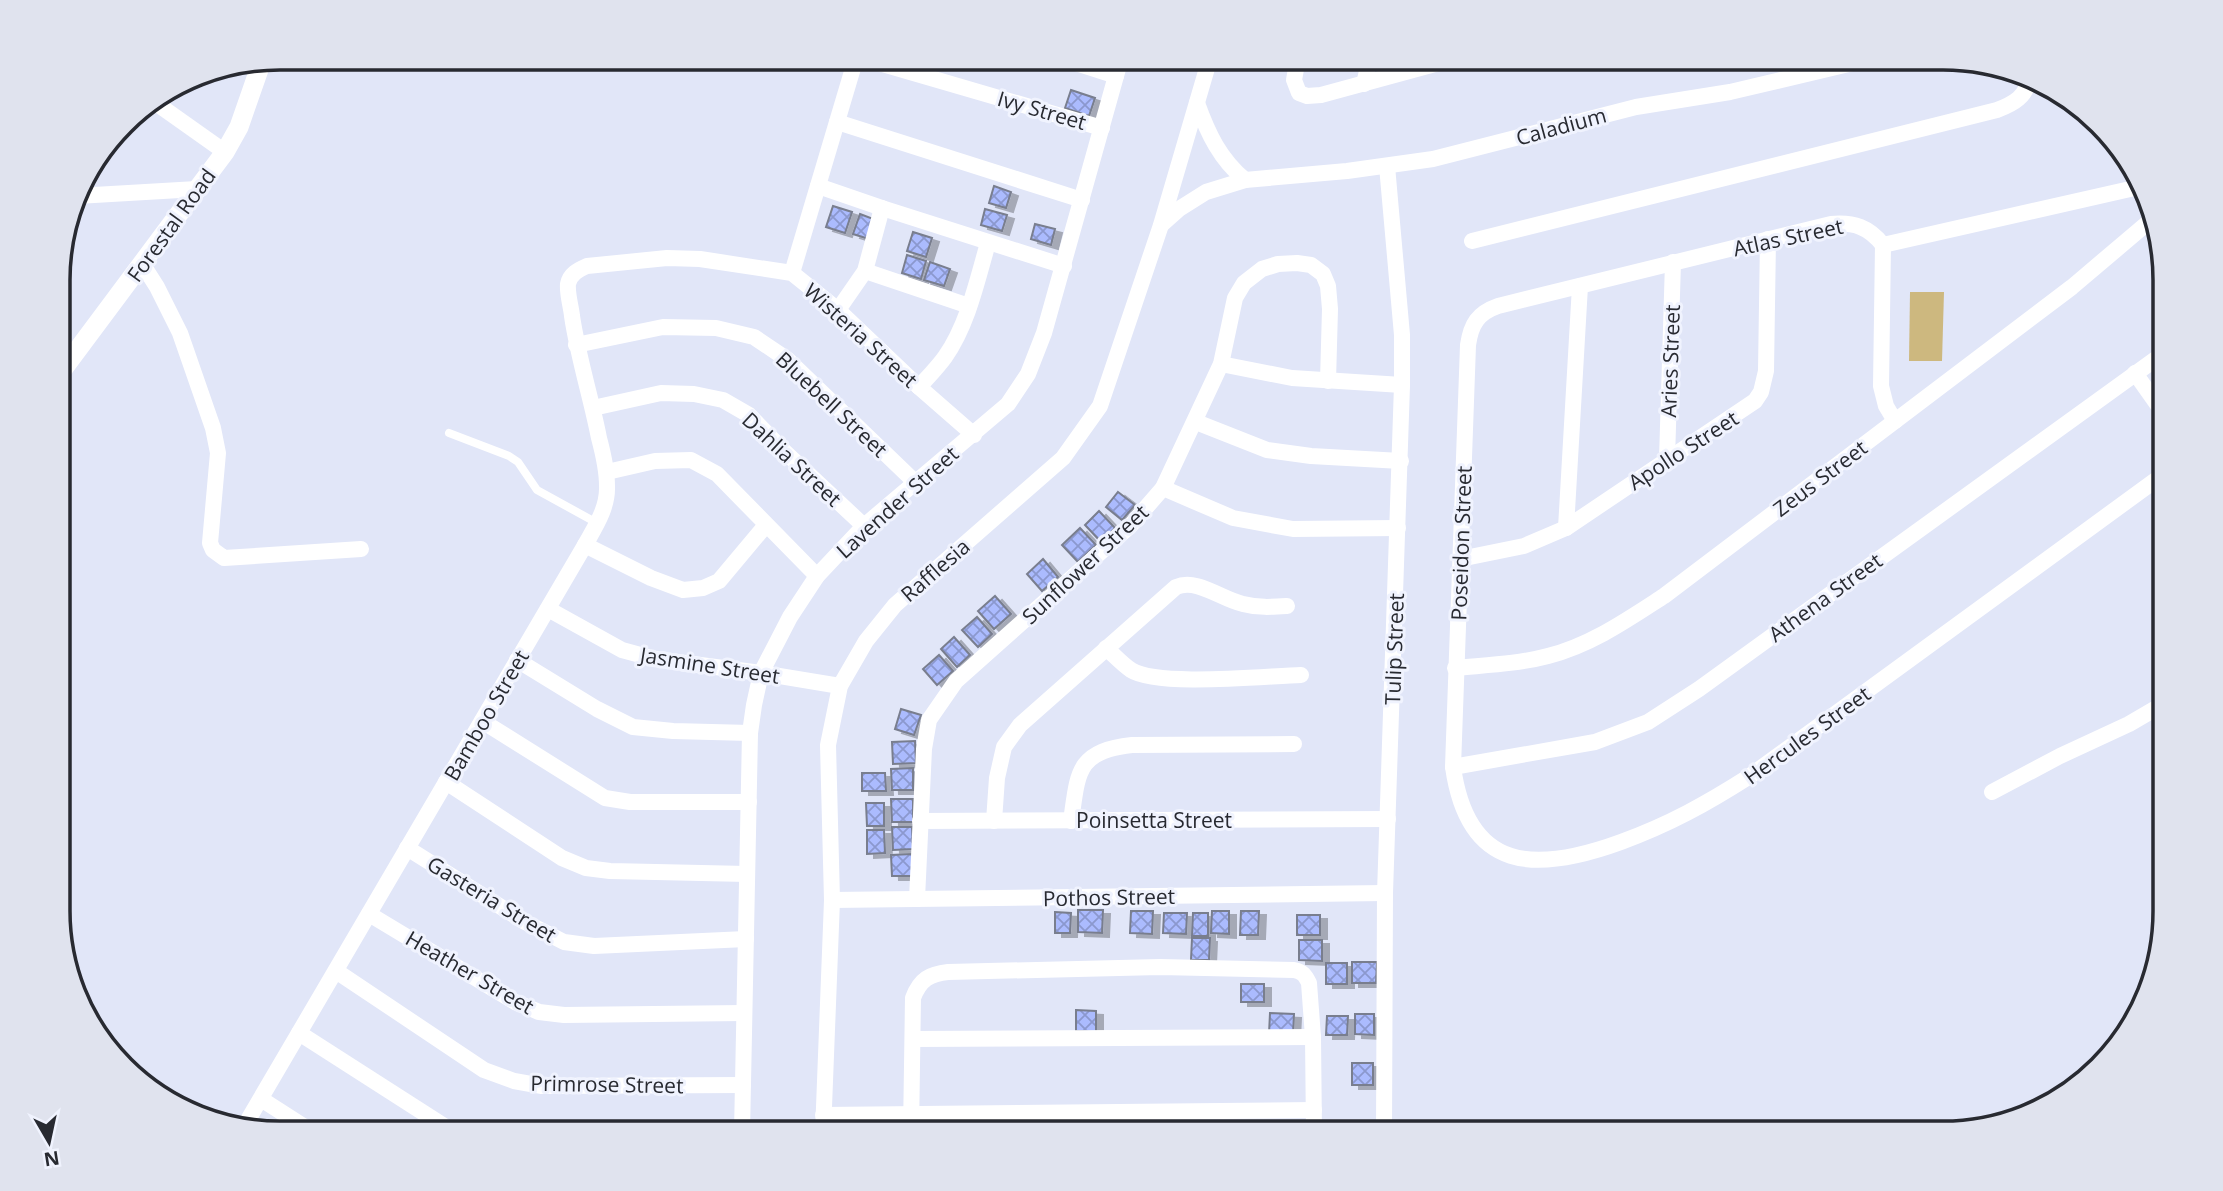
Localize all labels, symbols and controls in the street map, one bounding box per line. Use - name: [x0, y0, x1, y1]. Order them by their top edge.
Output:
- street label: Ivy Street: [994, 84, 1090, 136]
- street label: Caladium: [1513, 101, 1609, 151]
- street label: Forestal Road: [120, 163, 222, 287]
- street label: Atlas Street: [1730, 212, 1846, 262]
- street label: Wisteria Street: [798, 277, 924, 393]
- street label: Aries Street: [1654, 304, 1686, 418]
- street label: Bluebell Street: [770, 345, 894, 463]
- street label: Apollo Street: [1622, 404, 1744, 496]
- street label: Dahlia Street: [736, 406, 848, 512]
- street label: Zeus Street: [1767, 433, 1873, 523]
- street label: Lavender Street: [830, 440, 964, 564]
- street label: Poseidon Street: [1444, 465, 1478, 621]
- street label: Sunflower Street: [1016, 498, 1154, 630]
- street label: Rafflesia: [895, 532, 975, 608]
- street label: Athena Street: [1763, 546, 1887, 648]
- street label: Tulip Street: [1378, 593, 1410, 705]
- street label: Jasmine Street: [636, 640, 782, 690]
- street label: Bamboo Street: [437, 644, 535, 786]
- street label: Hercules Street: [1738, 680, 1876, 790]
- street label: Poinsetta Street: [1076, 806, 1232, 834]
- street label: Gasteria Street: [422, 849, 562, 949]
- street label: Pothos Street: [1043, 882, 1175, 912]
- street label: Heather Street: [401, 924, 539, 1020]
- street label: Primrose Street: [530, 1069, 684, 1099]
- north arrow: [14, 1107, 84, 1177]
- text: N: [42, 1145, 61, 1173]

